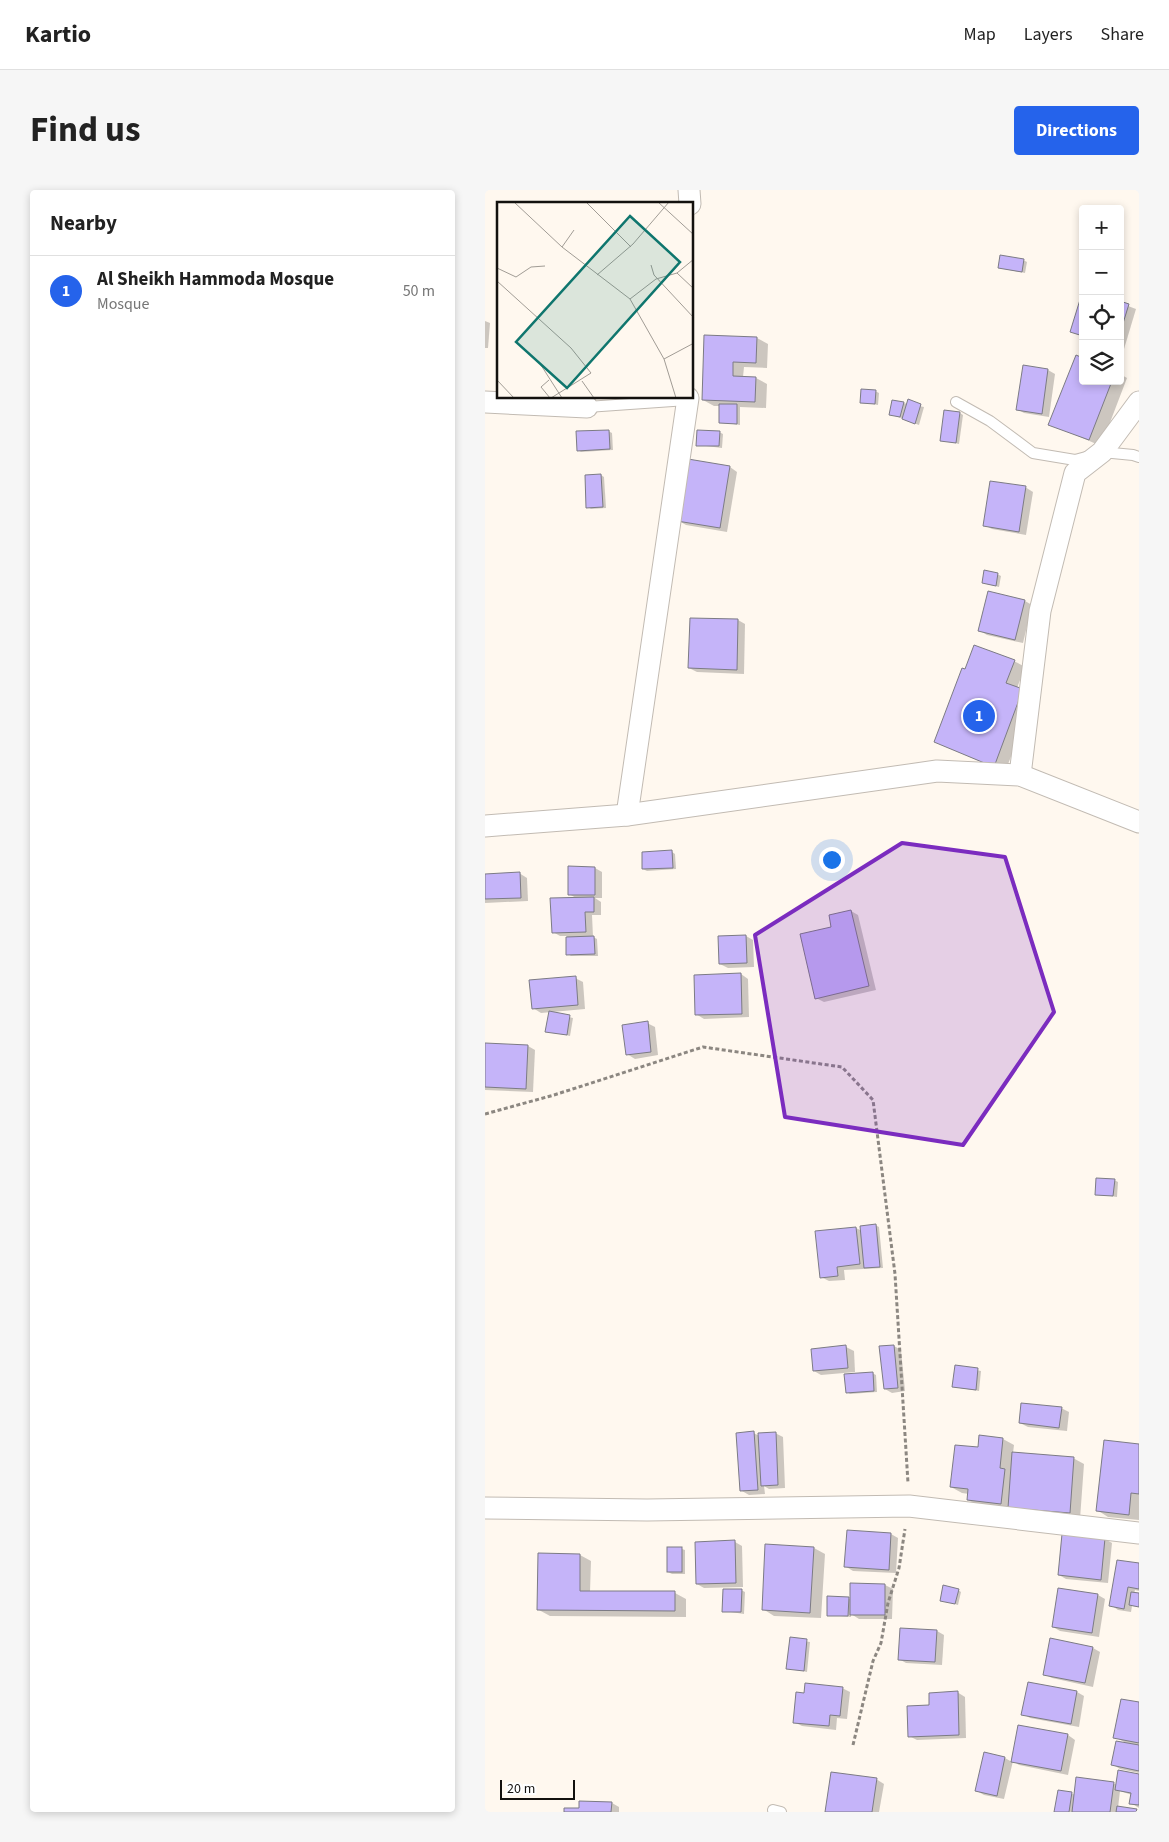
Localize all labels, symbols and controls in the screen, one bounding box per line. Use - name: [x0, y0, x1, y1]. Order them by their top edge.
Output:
- text: Kartio: [25, 17, 91, 52]
- text: Map: [964, 22, 996, 47]
- text: Layers: [1024, 22, 1073, 47]
- text: Share: [1101, 22, 1144, 47]
- text: Find us: [30, 105, 140, 155]
- button: Directions: [1014, 106, 1139, 155]
- inset map: [497, 202, 694, 399]
- map controls: [1079, 205, 1124, 385]
- button: +: [1079, 205, 1124, 250]
- text: Nearby: [50, 208, 117, 238]
- button: −: [1079, 250, 1124, 295]
- text: Al Sheikh Hammoda Mosque: [97, 266, 334, 293]
- text: 1: [62, 280, 70, 302]
- text: 50 m: [403, 280, 435, 302]
- text: Mosque: [97, 293, 150, 315]
- button: locate: [1079, 295, 1124, 340]
- button: layers: [1079, 340, 1124, 385]
- pin: 1: [963, 697, 995, 735]
- your location: [819, 847, 845, 873]
- scale bar: [500, 1777, 575, 1800]
- text: 20 m: [507, 1779, 535, 1799]

